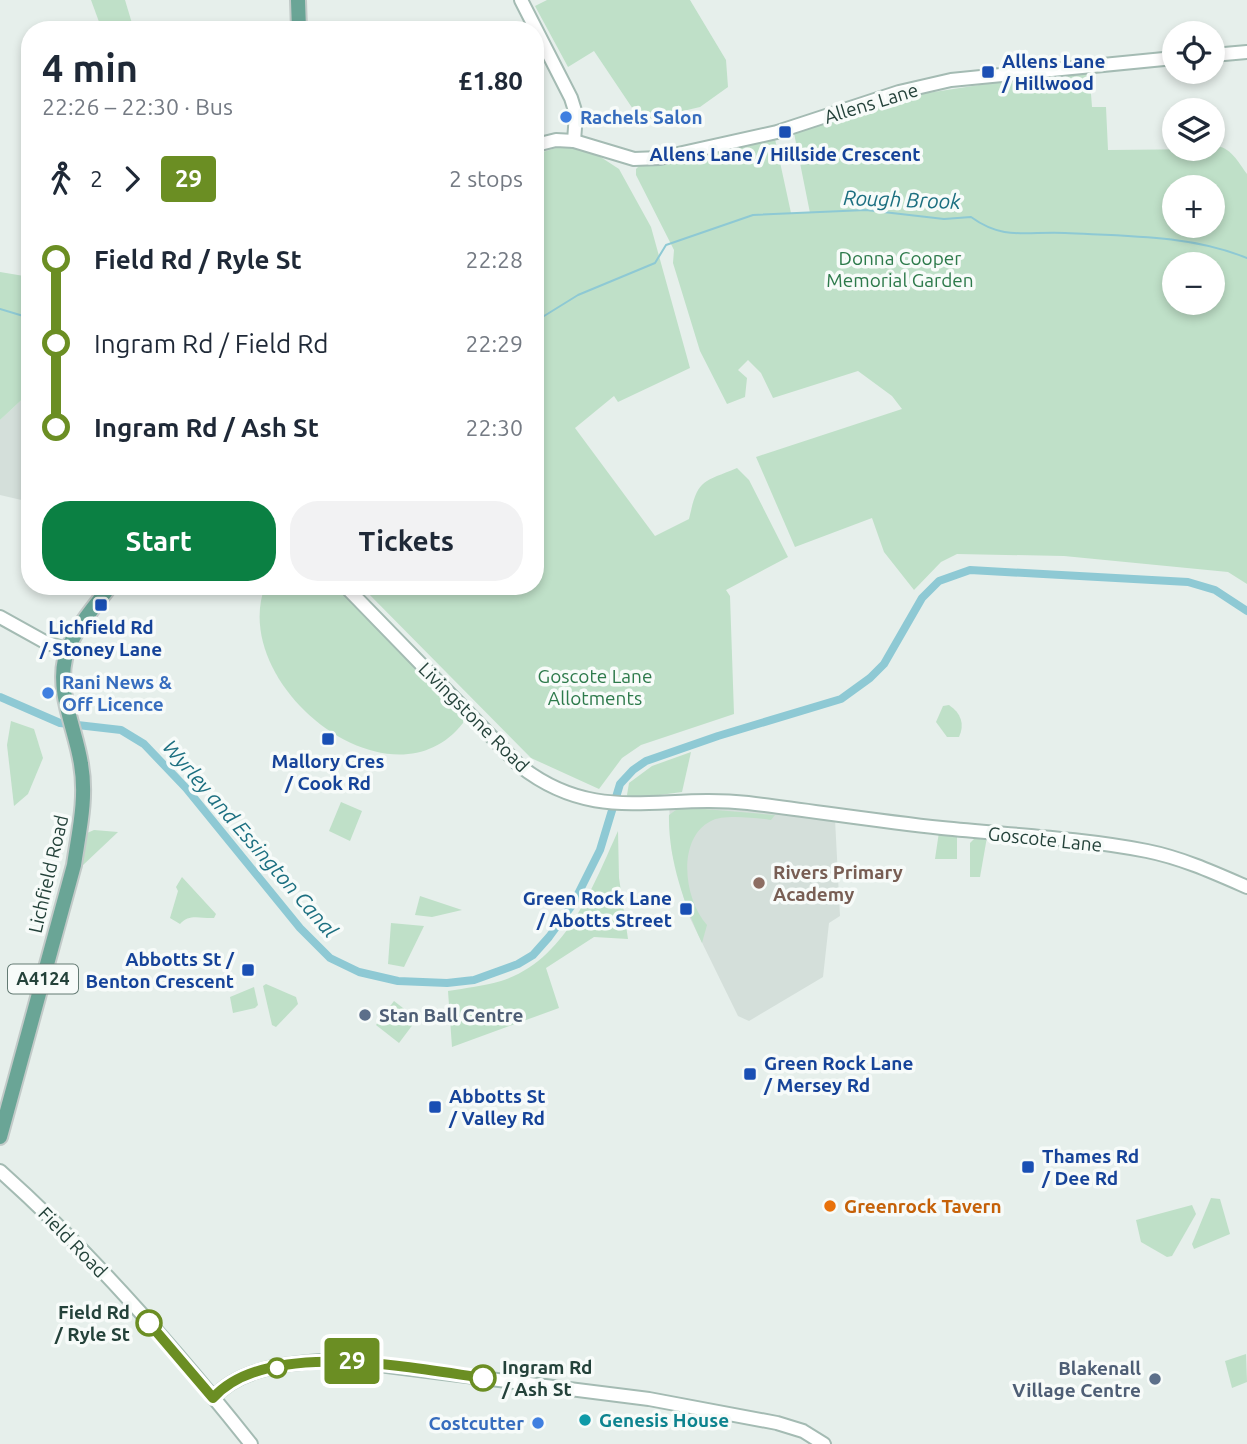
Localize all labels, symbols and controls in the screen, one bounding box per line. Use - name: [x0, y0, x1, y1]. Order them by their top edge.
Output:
- map controls: [1162, 21, 1225, 315]
- button: locate: [1162, 21, 1225, 84]
- text: 4 min: [42, 47, 138, 89]
- place label: Allens Lane / Hillwood: [1001, 50, 1105, 94]
- marker: Allens Lane / Hillwood: [980, 64, 996, 80]
- text: £1.80: [458, 66, 523, 95]
- street label: Allens Lane: [821, 78, 921, 128]
- text: 22:26 – 22:30 · Bus: [42, 94, 233, 119]
- button: layers: [1162, 98, 1225, 161]
- place label: Rachels Salon: [580, 106, 703, 128]
- marker: Rachels Salon: [558, 109, 574, 125]
- marker: Allens Lane / Hillside Crescent: [777, 124, 793, 140]
- place label: Allens Lane / Hillside Crescent: [650, 143, 920, 165]
- icon: walk: [42, 160, 80, 198]
- icon: forward: [113, 160, 151, 198]
- text: 29: [175, 165, 202, 192]
- text: 2: [90, 166, 103, 191]
- text: 2 stops: [449, 166, 523, 191]
- button: +: [1162, 175, 1225, 238]
- water label: Rough Brook: [843, 185, 961, 213]
- text: Field Rd / Ryle St: [94, 245, 302, 274]
- text: 22:28: [465, 247, 523, 272]
- park label: Donna Cooper Memorial Garden: [826, 247, 974, 291]
- button: −: [1162, 252, 1225, 315]
- text: Ingram Rd / Field Rd: [94, 329, 329, 358]
- text: 22:29: [465, 331, 523, 356]
- text: Ingram Rd / Ash St: [94, 413, 319, 442]
- text: 22:30: [465, 415, 523, 440]
- button: Start: [42, 501, 276, 581]
- button: Tickets: [290, 501, 523, 581]
- marker: Lichfield Rd / Stoney Lane: [93, 597, 109, 613]
- place label: Lichfield Rd / Stoney Lane: [39, 616, 162, 660]
- street label: Livingstone Road: [415, 658, 533, 776]
- park label: Goscote Lane Allotments: [538, 665, 652, 709]
- place label: Rani News & Off Licence: [62, 671, 172, 715]
- marker: Rani News & Off Licence: [40, 685, 56, 701]
- marker: Mallory Cres / Cook Rd: [320, 731, 336, 747]
- water label: Wyrley and Essington Canal: [158, 735, 343, 942]
- place label: Mallory Cres / Cook Rd: [272, 750, 384, 794]
- street label: Lichfield Road: [24, 813, 72, 935]
- street label: Goscote Lane: [987, 822, 1103, 856]
- place label: Rivers Primary Academy: [773, 861, 903, 905]
- marker: Rivers Primary Academy: [751, 875, 767, 891]
- place label: Green Rock Lane / Abotts Street: [523, 887, 672, 931]
- marker: Green Rock Lane / Abotts Street: [678, 901, 694, 917]
- place label: Abbotts St / Benton Crescent: [85, 948, 235, 992]
- marker: Abbotts St / Benton Crescent: [240, 962, 256, 978]
- road number: A4124: [8, 964, 78, 994]
- place label: Stan Ball Centre: [379, 1004, 523, 1026]
- marker: Stan Ball Centre: [357, 1007, 373, 1023]
- place label: Green Rock Lane / Mersey Rd: [763, 1052, 913, 1096]
- marker: Green Rock Lane / Mersey Rd: [742, 1066, 758, 1082]
- place label: Abbotts St / Valley Rd: [448, 1085, 545, 1129]
- marker: Abbotts St / Valley Rd: [427, 1099, 443, 1115]
- place label: Thames Rd / Dee Rd: [1041, 1145, 1139, 1189]
- marker: Thames Rd / Dee Rd: [1020, 1159, 1036, 1175]
- place label: Greenrock Tavern: [844, 1195, 1002, 1217]
- marker: Greenrock Tavern: [822, 1198, 838, 1214]
- street label: Field Road: [34, 1202, 112, 1282]
- place label: Field Rd / Ryle St: [54, 1301, 130, 1345]
- marker: Field Rd / Ryle St: [136, 1310, 162, 1336]
- line badge: 29: [320, 1338, 384, 1384]
- text: 29: [338, 1347, 366, 1374]
- place label: Ingram Rd / Ash St: [501, 1356, 592, 1400]
- place label: Blakenall Village Centre: [1012, 1357, 1141, 1401]
- unlabelled marker: [267, 1358, 287, 1378]
- marker: Ingram Rd / Ash St: [470, 1365, 496, 1391]
- marker: Blakenall Village Centre: [1147, 1371, 1163, 1387]
- place label: Genesis House: [599, 1409, 729, 1431]
- place label: Costcutter: [428, 1412, 524, 1434]
- marker: Genesis House: [577, 1412, 593, 1428]
- marker: Costcutter: [530, 1415, 546, 1431]

